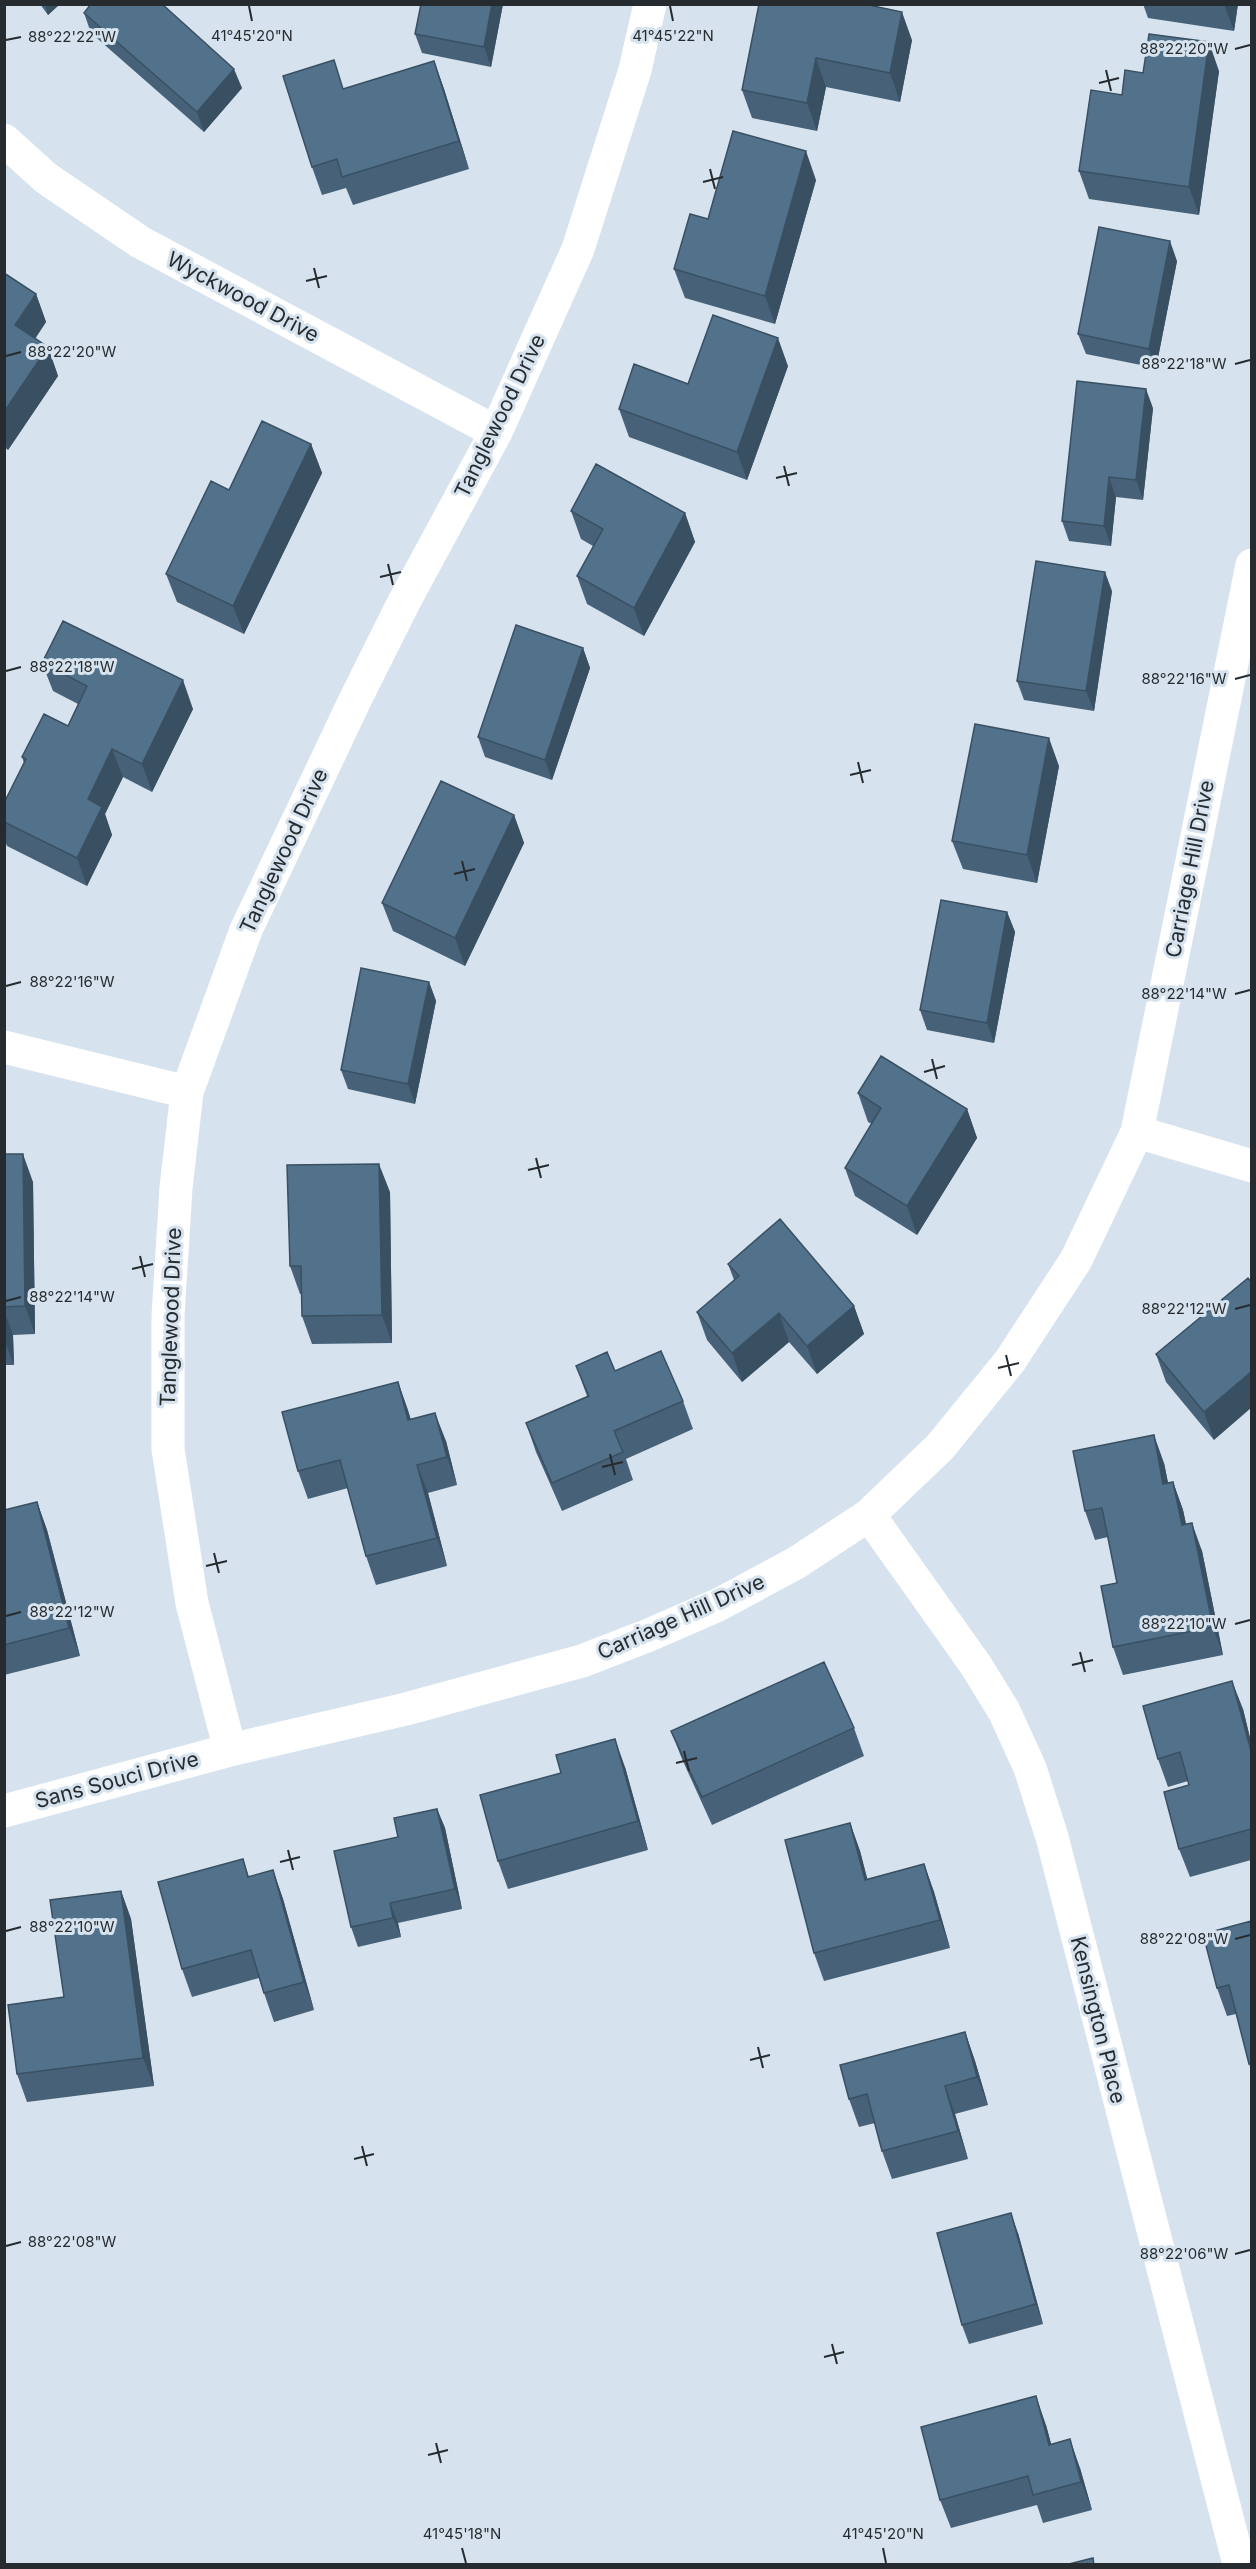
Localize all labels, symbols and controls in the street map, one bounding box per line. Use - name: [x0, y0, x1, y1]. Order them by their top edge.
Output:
- text: 41°45'20"N: [211, 26, 293, 45]
- text: 41°45'22"N: [632, 26, 714, 45]
- text: 88°22'22"W: [28, 27, 116, 46]
- text: 88°22'20"W: [1140, 39, 1228, 58]
- street label: Wyckwood Drive: [163, 246, 323, 347]
- street label: Tanglewood Drive: [449, 330, 550, 502]
- text: 88°22'20"W: [28, 342, 116, 361]
- text: 88°22'18"W: [1141, 354, 1227, 373]
- text: 88°22'18"W: [29, 657, 115, 676]
- text: 88°22'16"W: [1141, 669, 1227, 688]
- street label: Tanglewood Drive: [234, 764, 333, 937]
- street label: Carriage Hill Drive: [1160, 778, 1219, 960]
- text: 88°22'16"W: [29, 972, 115, 991]
- text: 88°22'14"W: [1141, 984, 1227, 1003]
- street label: Tanglewood Drive: [155, 1227, 186, 1407]
- text: 88°22'14"W: [29, 1287, 115, 1306]
- text: 88°22'12"W: [1142, 1299, 1227, 1318]
- street label: Carriage Hill Drive: [593, 1568, 768, 1665]
- text: 88°22'12"W: [30, 1602, 115, 1621]
- text: 88°22'10"W: [1141, 1614, 1227, 1633]
- street label: Sans Souci Drive: [32, 1746, 201, 1813]
- text: 88°22'10"W: [29, 1917, 115, 1936]
- text: 88°22'08"W: [1140, 1929, 1228, 1948]
- street label: Kensington Place: [1066, 1934, 1131, 2106]
- text: 88°22'08"W: [28, 2232, 116, 2251]
- text: 88°22'06"W: [1140, 2244, 1228, 2263]
- text: 41°45'18"N: [423, 2524, 501, 2543]
- text: 41°45'20"N: [842, 2524, 924, 2543]

